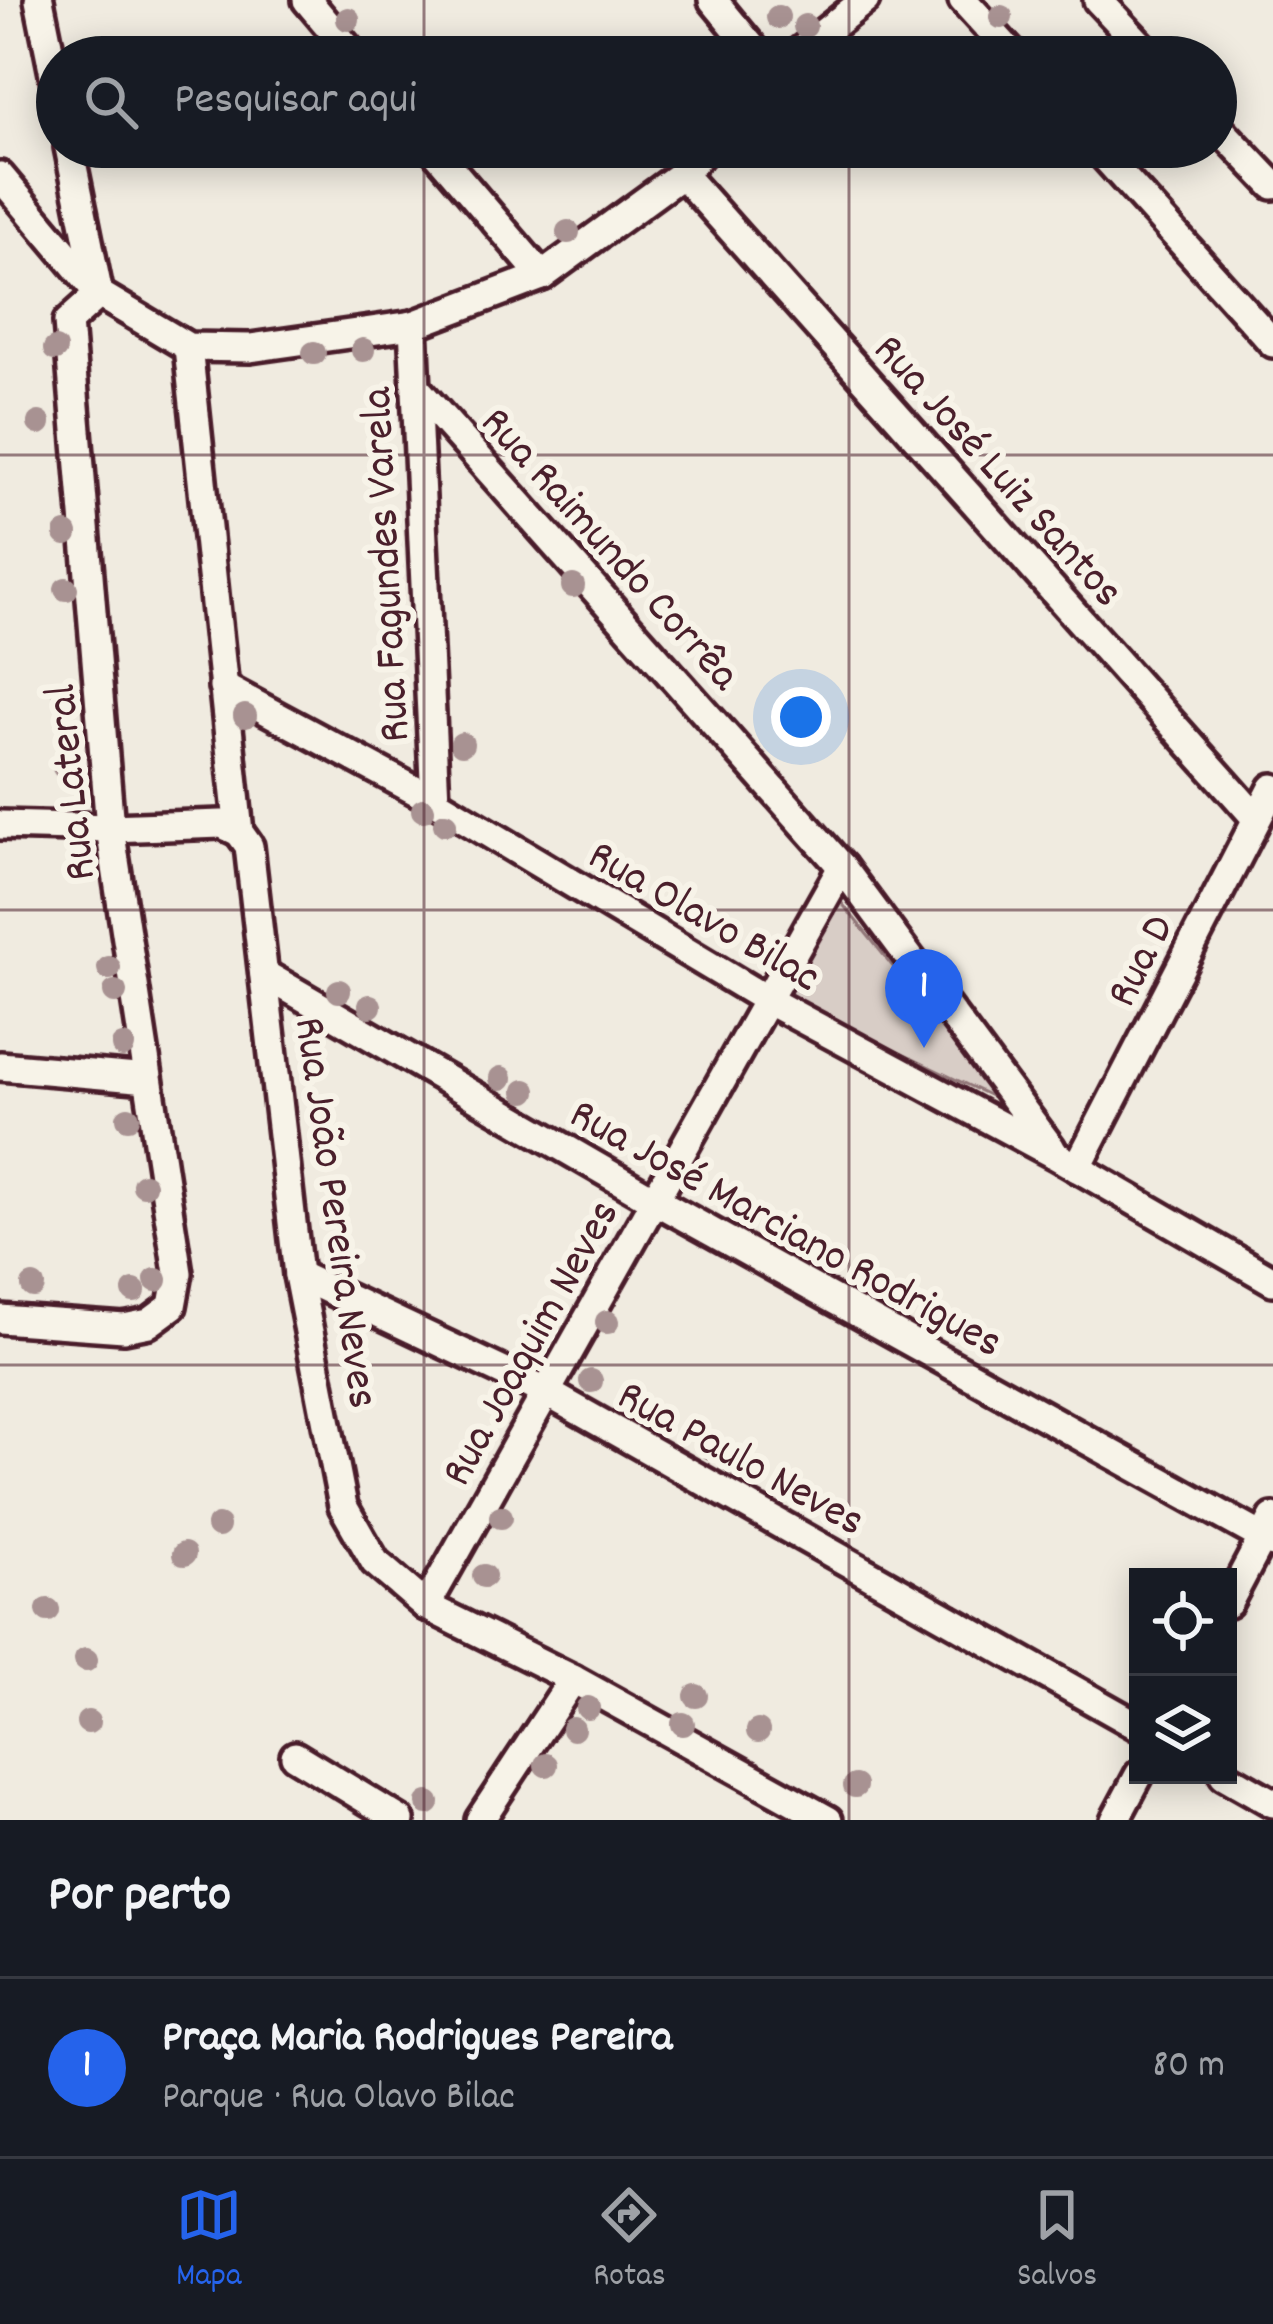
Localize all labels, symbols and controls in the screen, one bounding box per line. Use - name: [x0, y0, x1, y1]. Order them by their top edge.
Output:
- search box: [36, 36, 1237, 168]
- icon: search: [78, 69, 144, 135]
- text: Pesquisar aqui: [174, 70, 417, 134]
- street label: Rua José Luiz Santos: [855, 322, 1136, 624]
- street label: Rua Fagundes Varela: [348, 385, 430, 744]
- street label: Rua Raimundo Corrêa: [463, 395, 754, 708]
- street label: Rua Lateral: [32, 681, 116, 884]
- your location: [771, 687, 831, 747]
- street label: Rua Olavo Bilac: [574, 827, 831, 1012]
- street label: Rua D: [1093, 905, 1194, 1019]
- pin: 1: [885, 949, 963, 1048]
- street label: Rua João Pereira Neves: [274, 1013, 392, 1413]
- street label: Rua José Marciano Rodrigues: [556, 1085, 1013, 1377]
- street label: Rua Joaquim Neves: [428, 1190, 638, 1499]
- street label: Rua Paulo Neves: [604, 1367, 875, 1556]
- map controls: [1129, 1568, 1237, 1784]
- button: locate: [1129, 1568, 1237, 1676]
- button: layers: [1129, 1676, 1237, 1784]
- text: Por perto: [48, 1862, 231, 1934]
- text: Praça Maria Rodrigues Pereira: [162, 2008, 672, 2072]
- text: 1: [83, 2040, 91, 2095]
- text: 80 m: [1152, 2040, 1225, 2095]
- text: Parque · Rua Olavo Bilac: [162, 2072, 515, 2127]
- tab: Mapa: [176, 2182, 242, 2301]
- tab: Rotas: [593, 2182, 666, 2301]
- tab: Salvos: [1017, 2182, 1097, 2301]

